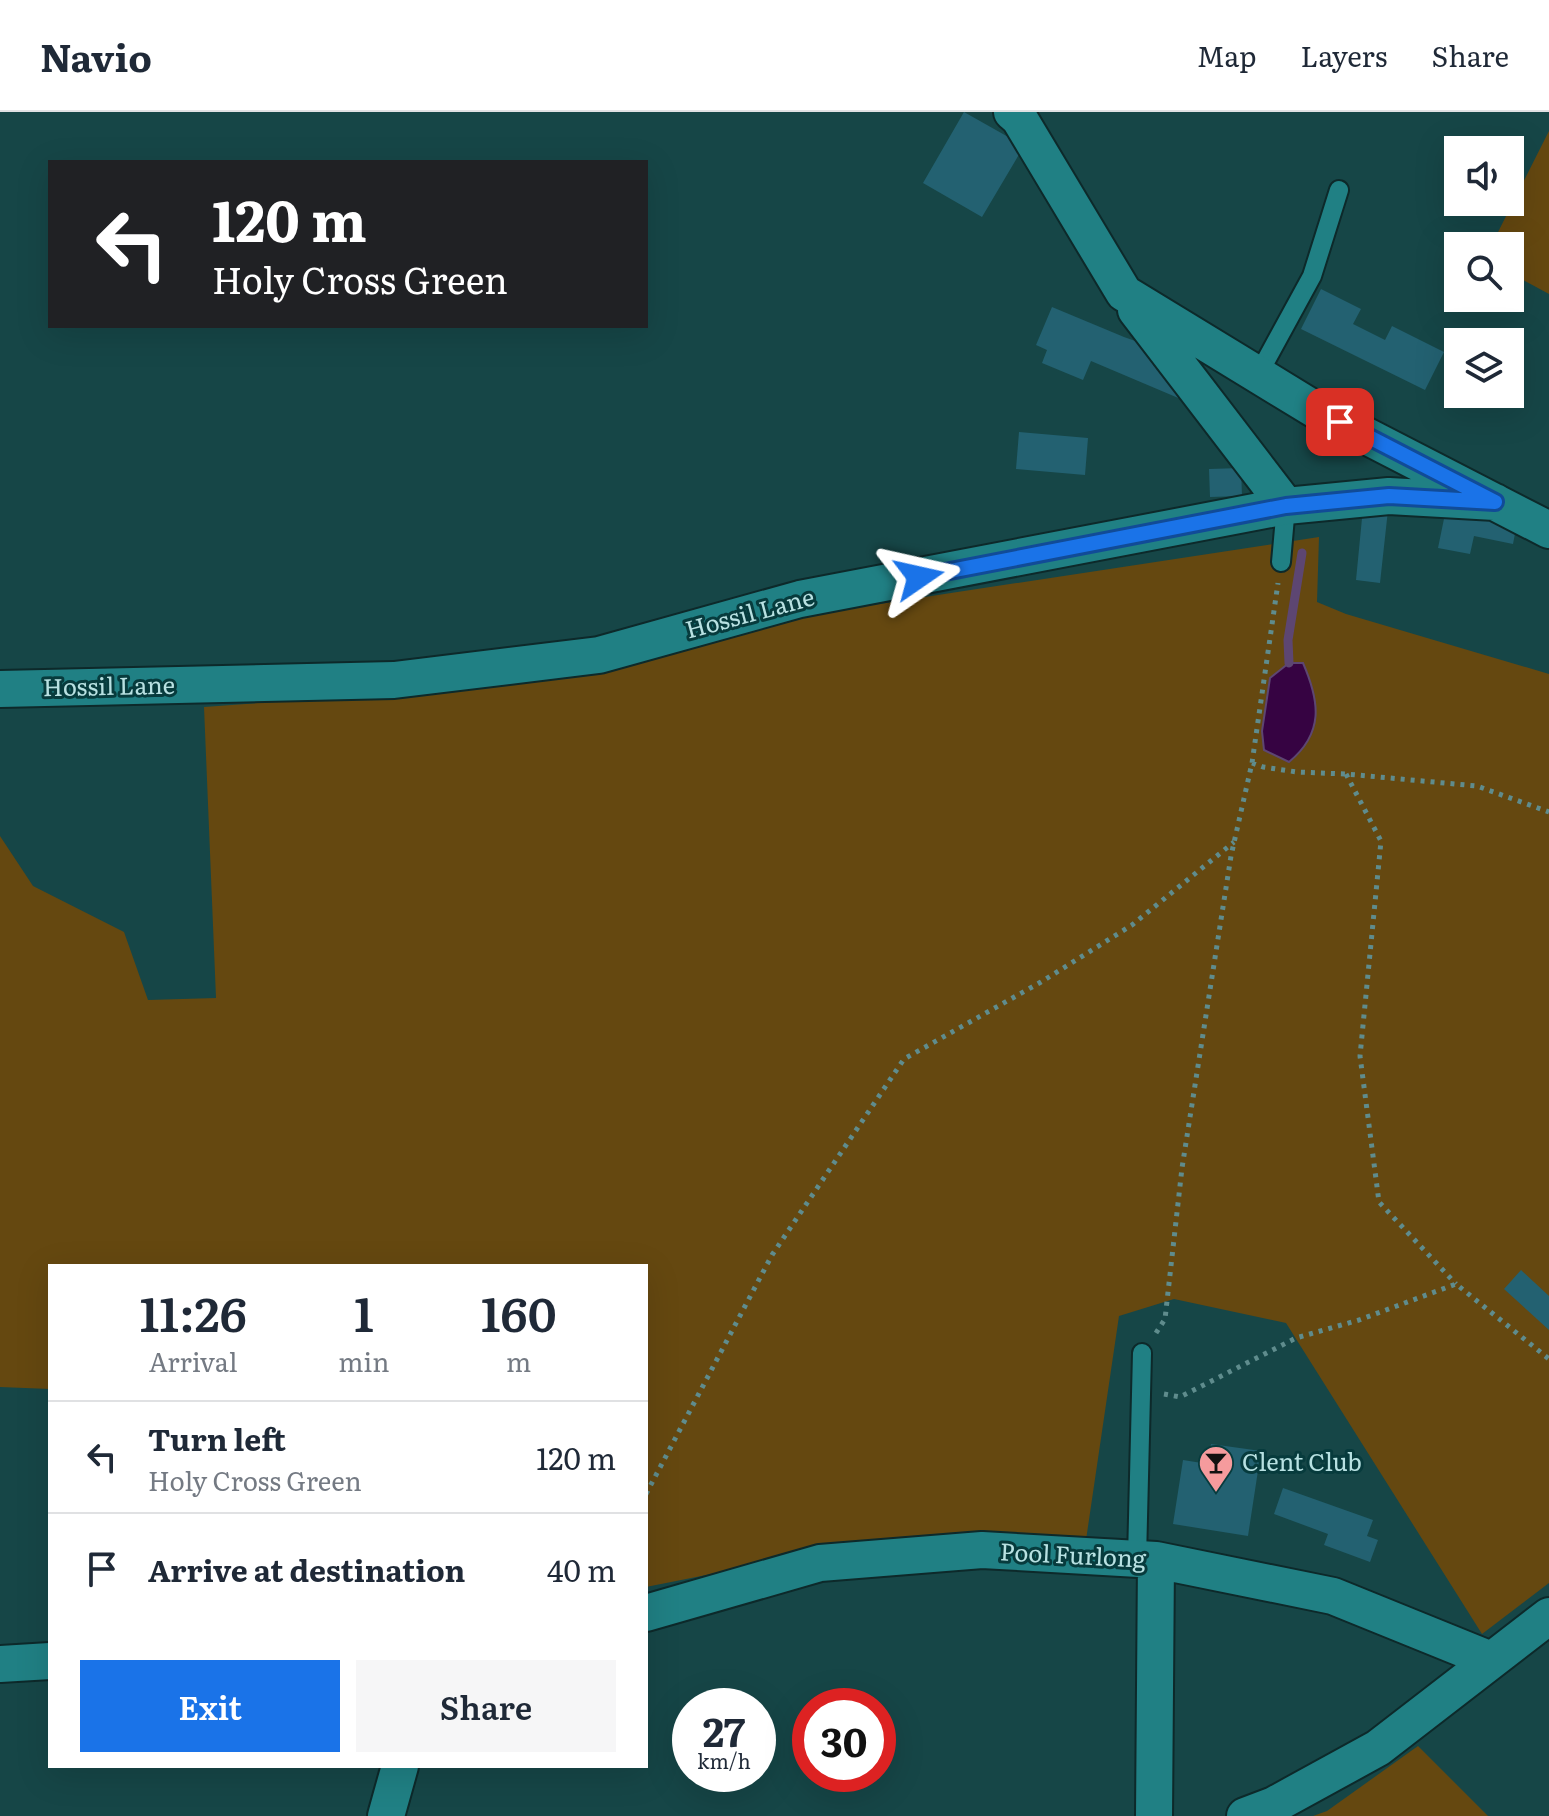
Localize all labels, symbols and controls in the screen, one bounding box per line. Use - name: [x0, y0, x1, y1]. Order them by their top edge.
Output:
- text: Navio: [40, 27, 152, 84]
- text: Map: [1197, 34, 1256, 76]
- text: Layers: [1300, 34, 1387, 76]
- text: Share: [1431, 34, 1509, 76]
- map controls: [1444, 136, 1524, 408]
- button: sound: [1444, 136, 1524, 216]
- text: 120 m: [212, 176, 367, 259]
- icon: left: [80, 192, 184, 296]
- button: search: [1444, 232, 1524, 312]
- text: Holy Cross Green: [212, 252, 508, 305]
- button: layers: [1444, 328, 1524, 408]
- pin: [1306, 388, 1374, 456]
- icon: arrive: [1318, 400, 1362, 444]
- position arrow: [877, 535, 961, 619]
- street label: Hossil Lane: [681, 578, 818, 646]
- street label: Hossil Lane: [43, 666, 175, 703]
- text: 11:26: [139, 1276, 247, 1347]
- text: 1: [354, 1276, 374, 1347]
- text: 160: [481, 1276, 557, 1347]
- text: Arrival: [149, 1341, 238, 1380]
- text: min: [338, 1341, 389, 1380]
- text: m: [506, 1341, 531, 1380]
- text: Turn left: [148, 1416, 286, 1460]
- icon: left: [80, 1435, 124, 1479]
- text: 120 m: [536, 1435, 616, 1479]
- place label: Clent Club: [1242, 1443, 1362, 1478]
- bar icon: Clent Club: [1197, 1444, 1235, 1494]
- text: Holy Cross Green: [148, 1460, 362, 1499]
- street label: Pool Furlong: [999, 1532, 1148, 1575]
- icon: arrive: [80, 1547, 124, 1591]
- text: Arrive at destination: [148, 1547, 465, 1591]
- text: 40 m: [547, 1547, 616, 1591]
- button: Exit: [80, 1660, 340, 1752]
- button: Share: [356, 1660, 616, 1752]
- speed limit sign: 30: [792, 1688, 896, 1792]
- text: 27: [703, 1700, 745, 1759]
- text: km/h: [697, 1745, 751, 1775]

